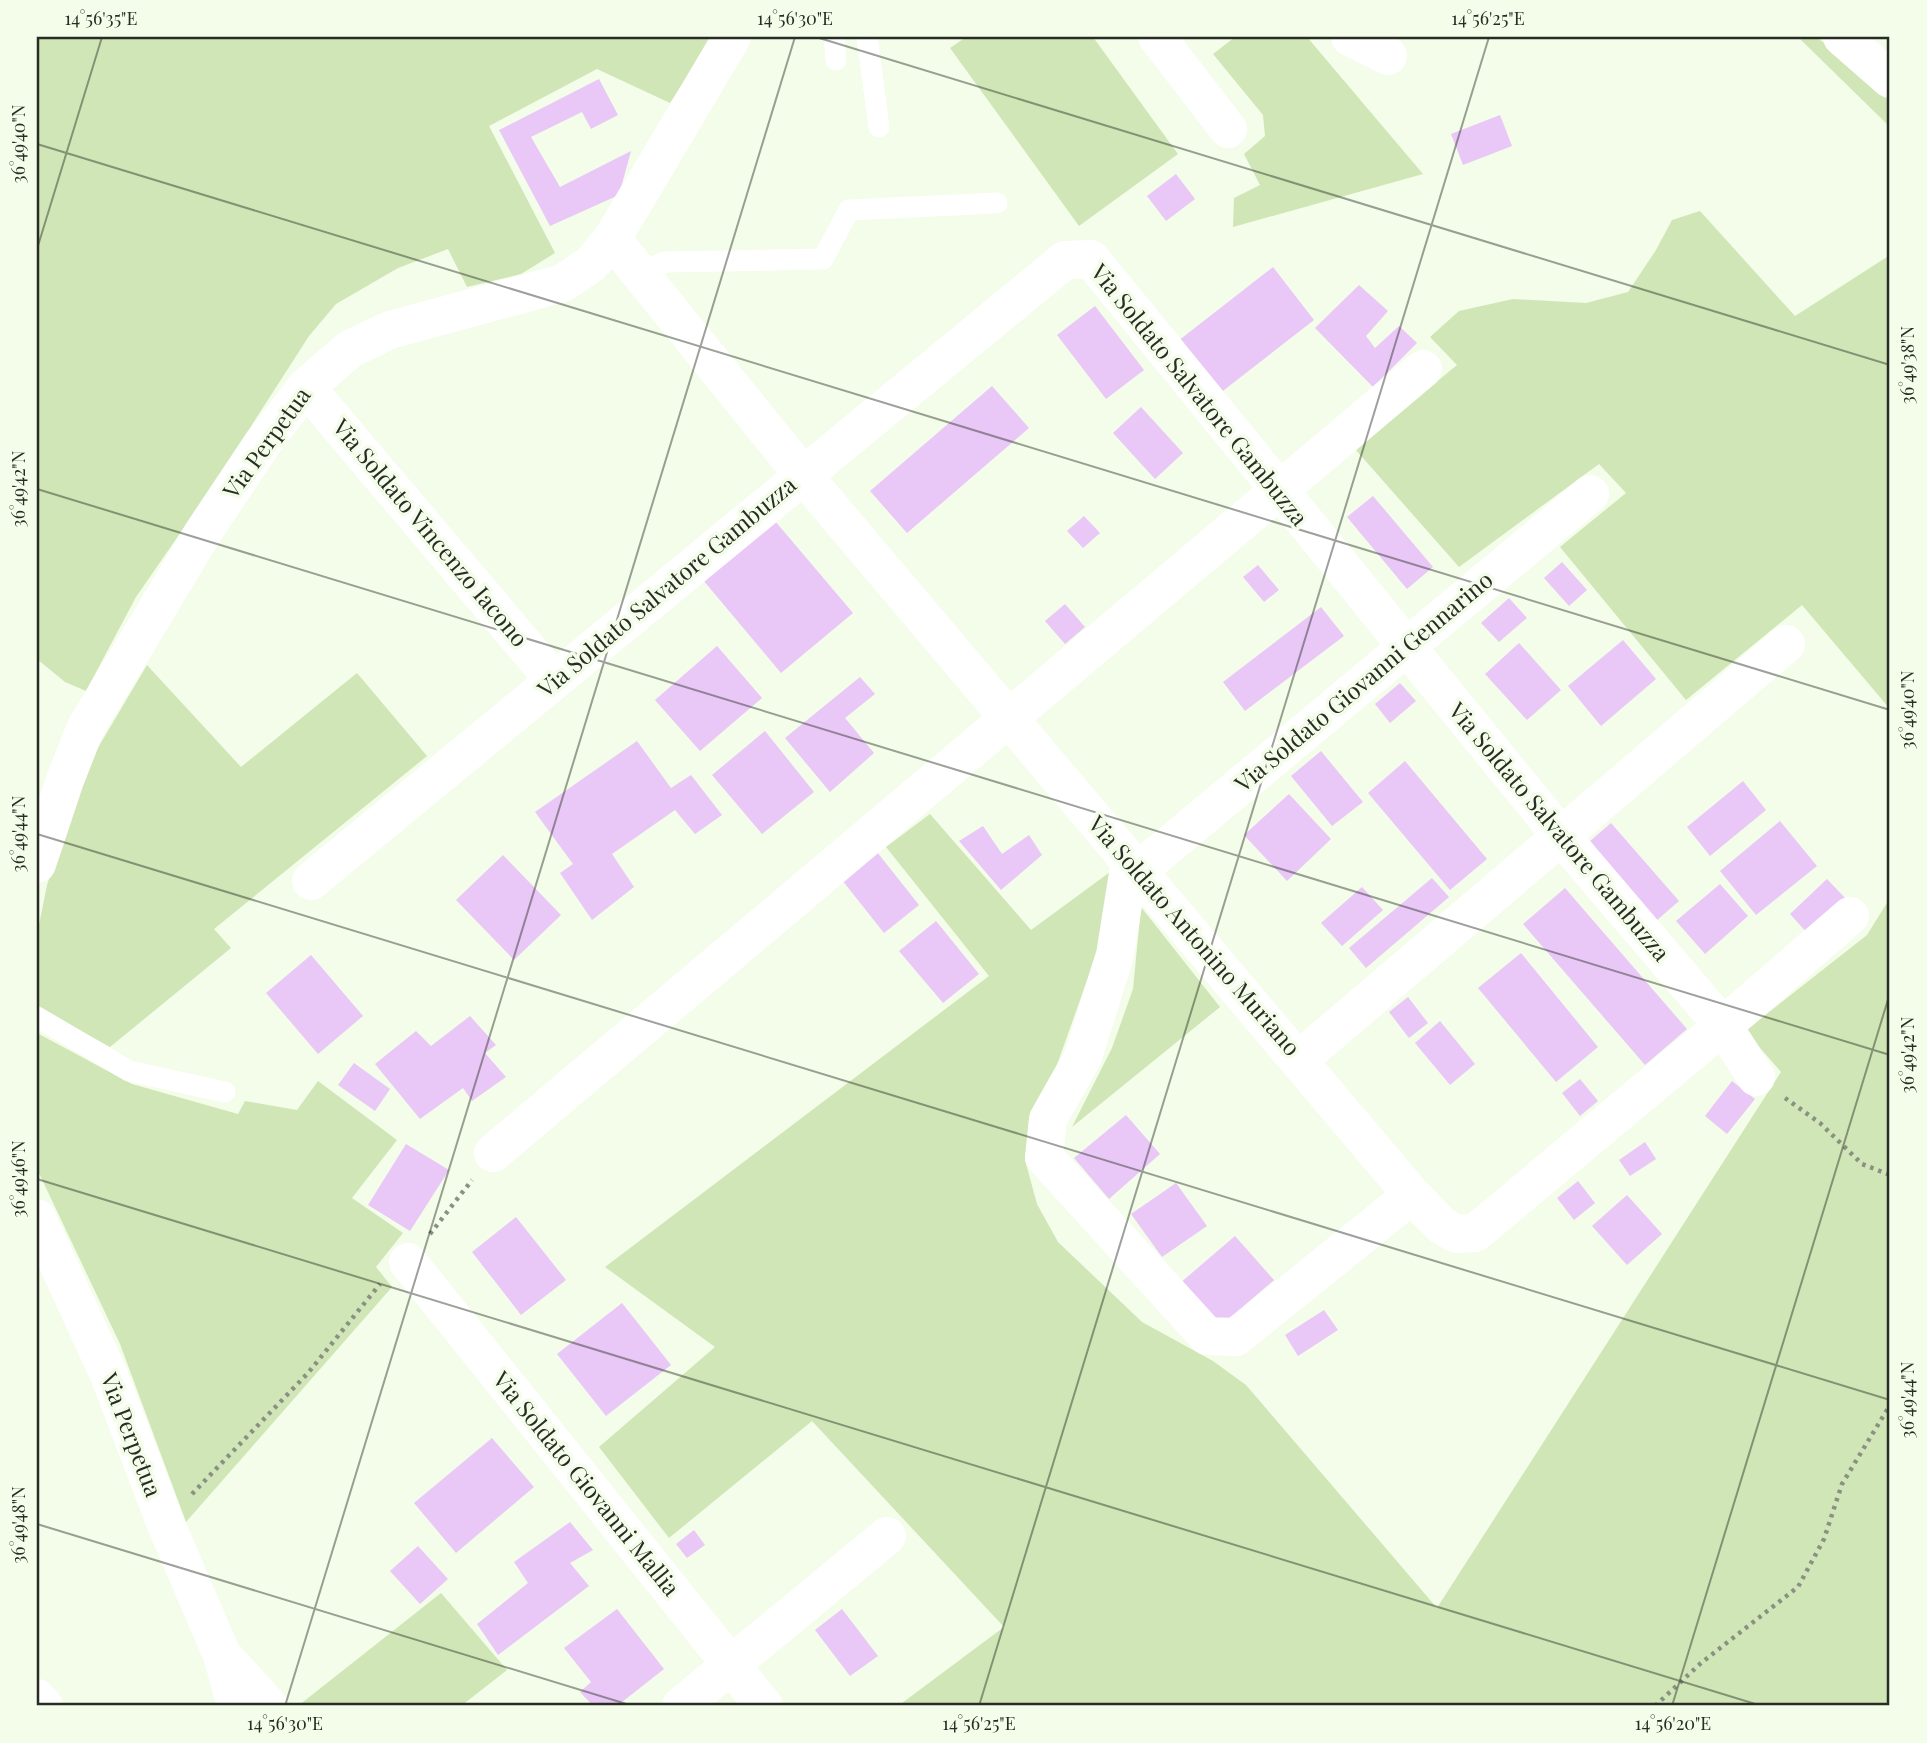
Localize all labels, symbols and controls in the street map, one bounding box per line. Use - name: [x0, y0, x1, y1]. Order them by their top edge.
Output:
- text: 14°56'35"E: [65, 6, 137, 30]
- text: 14°56'30"E: [757, 6, 833, 30]
- text: 14°56'25"E: [1451, 6, 1525, 30]
- text: 36°49'40"N: [6, 104, 30, 183]
- street label: Via Soldato Salvatore Gambuzza: [1084, 256, 1316, 532]
- text: 36°49'38"N: [1895, 326, 1919, 404]
- street label: Via Perpetua: [214, 380, 317, 505]
- street label: Via Soldato Vincenzo Iacono: [326, 411, 536, 653]
- text: 36°49'42"N: [6, 450, 30, 527]
- street label: Via Soldato Salvatore Gambuzza: [530, 468, 802, 704]
- street label: Via Soldato Giovanni Gennarino: [1227, 564, 1499, 799]
- text: 36°49'40"N: [1895, 670, 1919, 749]
- street label: Via Soldato Salvatore Gambuzza: [1442, 695, 1678, 967]
- text: 36°49'44"N: [6, 795, 30, 872]
- street label: Via Soldato Antonino Muriano: [1082, 808, 1308, 1062]
- text: 36°49'42"N: [1895, 1016, 1919, 1093]
- text: 36°49'46"N: [6, 1140, 30, 1218]
- text: 36°49'44"N: [1895, 1361, 1919, 1438]
- street label: Via Soldato Giovanni Mallia: [486, 1364, 688, 1602]
- street label: Via Perpetua: [94, 1367, 170, 1501]
- text: 36°49'48"N: [6, 1486, 30, 1564]
- text: 14°56'30"E: [247, 1711, 323, 1735]
- text: 14°56'25"E: [942, 1711, 1016, 1735]
- text: 14°56'20"E: [1635, 1711, 1711, 1735]

